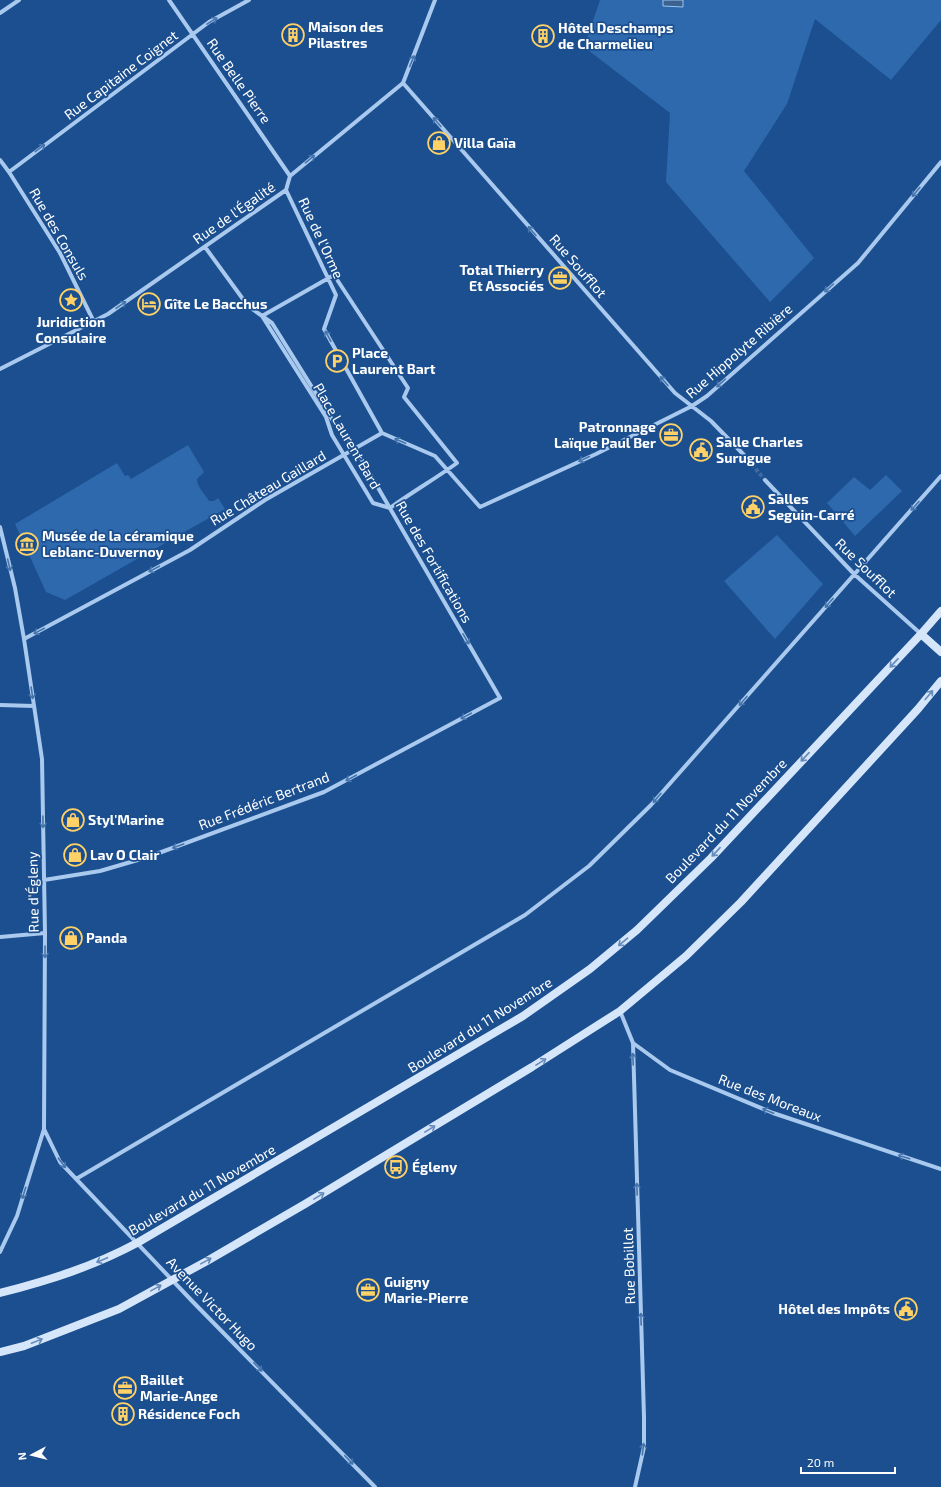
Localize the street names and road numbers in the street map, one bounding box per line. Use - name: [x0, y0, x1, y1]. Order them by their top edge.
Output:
- street label: Rue Capitaine Coignet: [60, 26, 181, 123]
- street label: Rue Belle Pierre: [204, 35, 275, 127]
- street label: Rue de l'Égalité: [189, 178, 278, 247]
- street label: Rue des Consuls: [26, 185, 93, 283]
- street label: Rue de l'Orme: [295, 195, 348, 281]
- street label: Rue Soufflot: [546, 231, 610, 301]
- street label: Rue Hippolyte Ribière: [682, 300, 795, 402]
- street label: Place Laurent Bard: [310, 380, 385, 492]
- street label: Rue Château Gaillard: [207, 446, 329, 529]
- street label: Rue des Fortifications: [393, 498, 476, 626]
- street label: Rue Soufflot: [832, 534, 900, 601]
- street label: Boulevard du 11 Novembre: [661, 755, 790, 887]
- street label: Rue Frédéric Bertrand: [196, 768, 332, 833]
- street label: Rue d'Égleny: [23, 851, 42, 933]
- street label: Boulevard du 11 Novembre: [404, 973, 555, 1076]
- street label: Rue des Moreaux: [716, 1070, 825, 1125]
- street label: Boulevard du 11 Novembre: [125, 1140, 278, 1239]
- street label: Rue Bobillot: [619, 1227, 638, 1305]
- street label: Avenue Victor Hugo: [163, 1253, 261, 1354]

